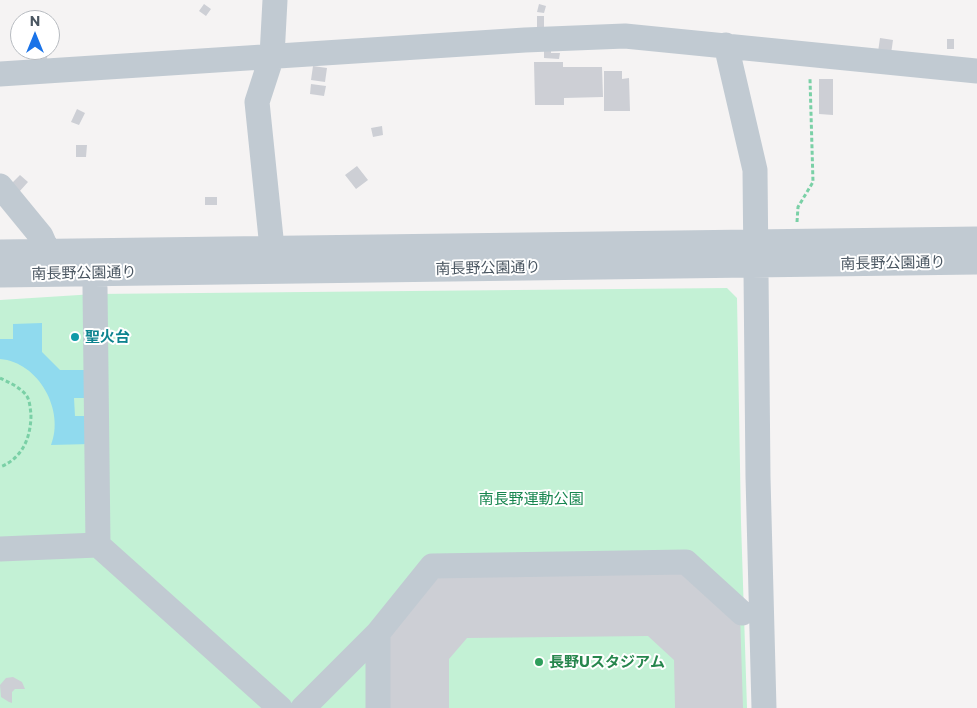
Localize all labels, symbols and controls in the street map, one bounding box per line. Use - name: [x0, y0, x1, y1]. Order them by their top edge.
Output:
- north arrow: [10, 10, 60, 60]
- text: N: [30, 12, 40, 29]
- street label: 南長野公園通り: [840, 253, 946, 273]
- street label: 南長野公園通り: [435, 258, 541, 278]
- street label: 南長野公園通り: [31, 263, 137, 283]
- place label: 聖火台: [85, 328, 130, 346]
- marker: 聖火台: [69, 331, 81, 343]
- park label: 南長野運動公園: [479, 490, 583, 508]
- place label: 長野Uスタジアム: [549, 653, 665, 671]
- marker: 長野Uスタジアム: [533, 656, 545, 668]

